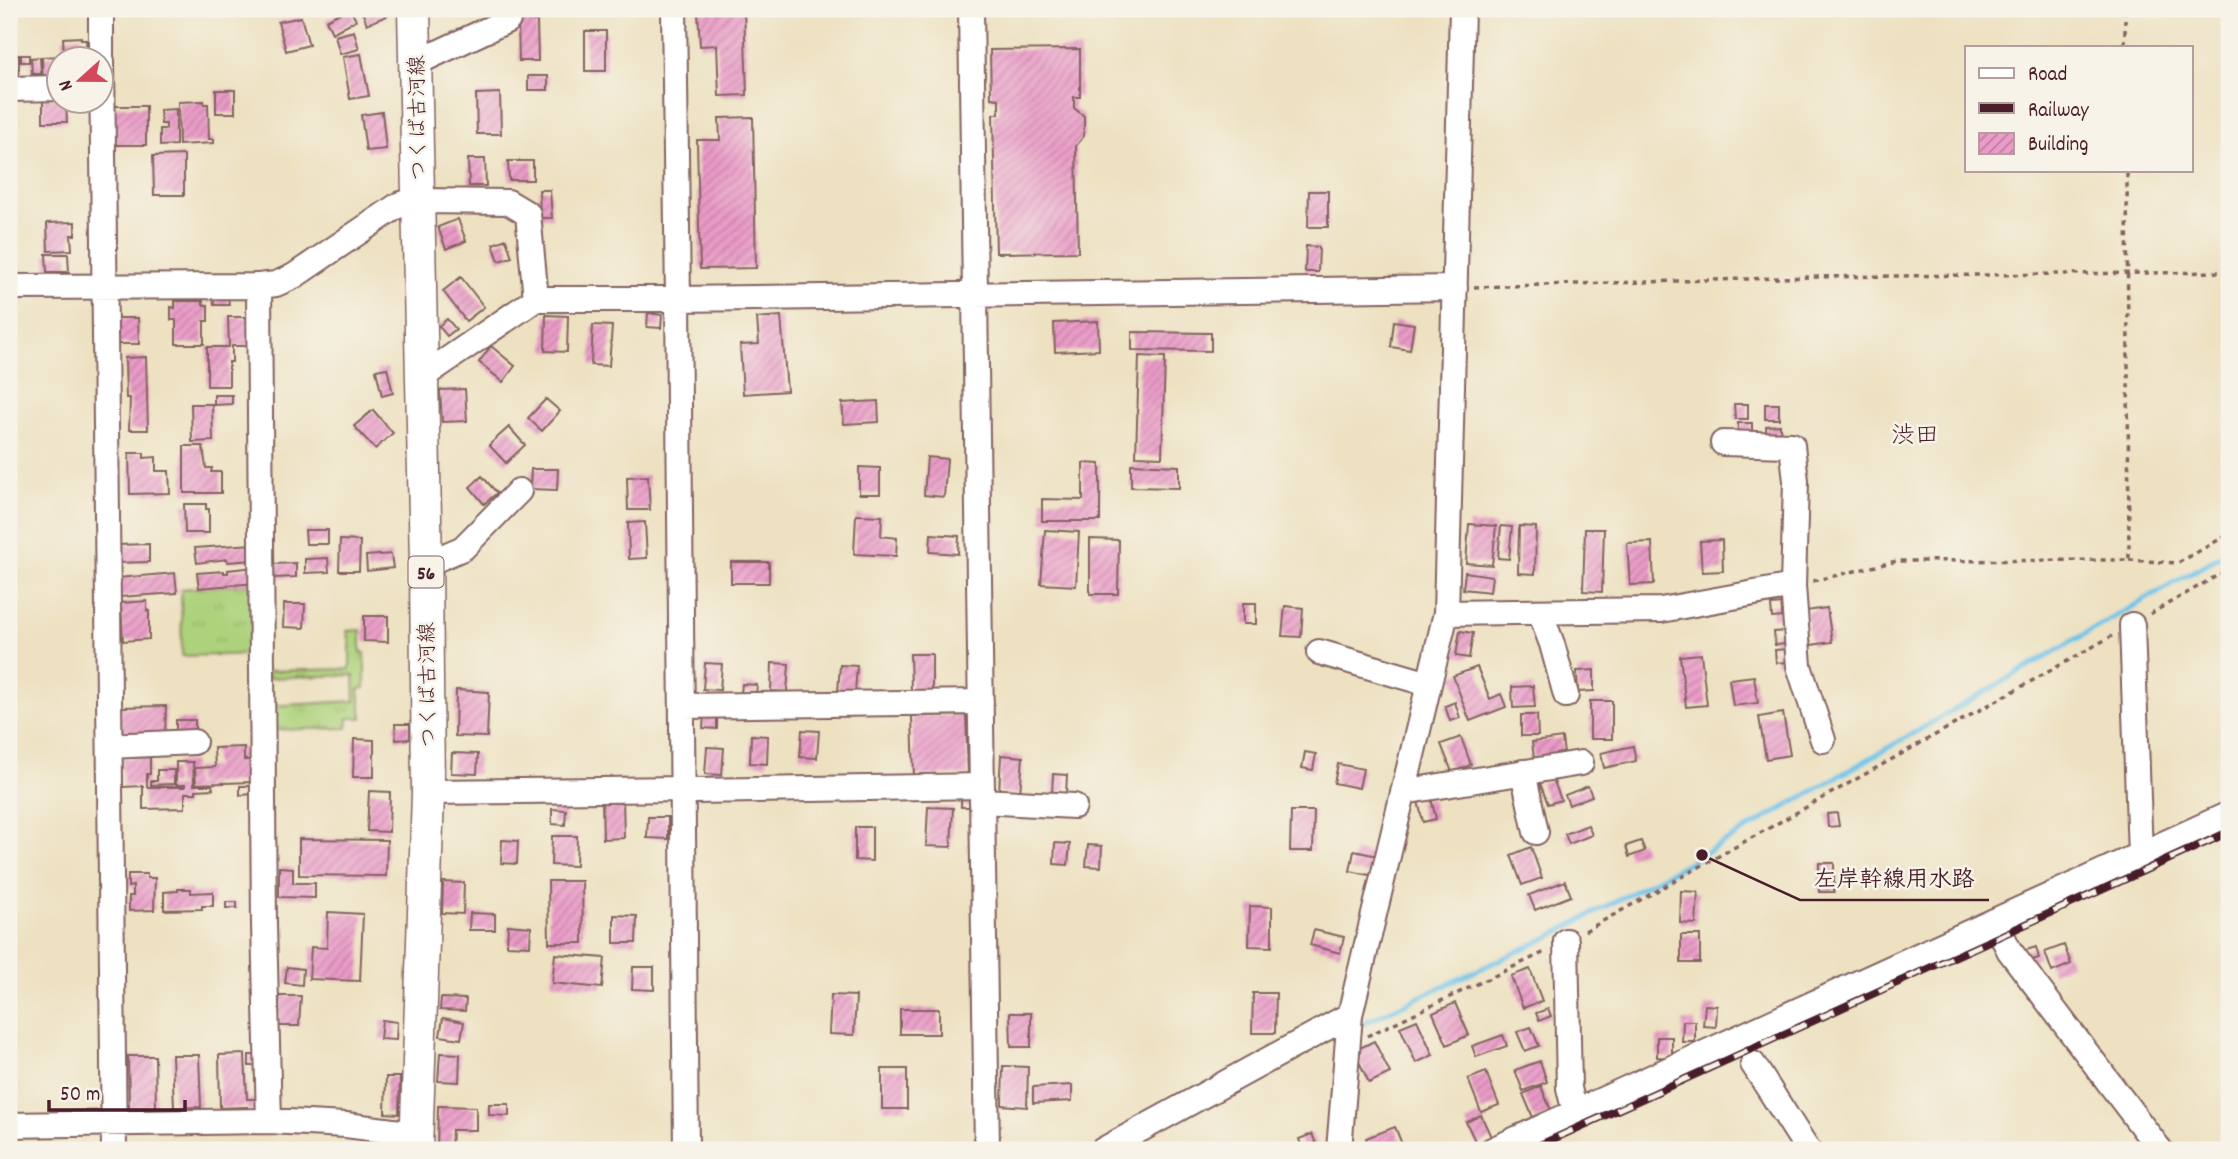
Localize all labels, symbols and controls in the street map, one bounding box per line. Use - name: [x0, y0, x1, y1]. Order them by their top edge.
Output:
- north arrow: [46, 46, 116, 116]
- legend: [1965, 46, 2192, 172]
- street label: つくば古河線: [404, 55, 436, 181]
- text: Road: [2028, 61, 2067, 91]
- text: N: [53, 76, 82, 94]
- text: Railway: [2028, 97, 2089, 127]
- text: Building: [2028, 131, 2088, 161]
- district label: 渋田: [1891, 420, 1939, 454]
- road number: 56: [408, 556, 444, 587]
- street label: つくば古河線: [414, 622, 446, 748]
- callout: 左岸幹線用水路: [1800, 856, 1989, 900]
- text: 左岸幹線用水路: [1814, 865, 1975, 898]
- scale bar: [49, 1068, 186, 1112]
- text: 50 m: [60, 1081, 100, 1111]

